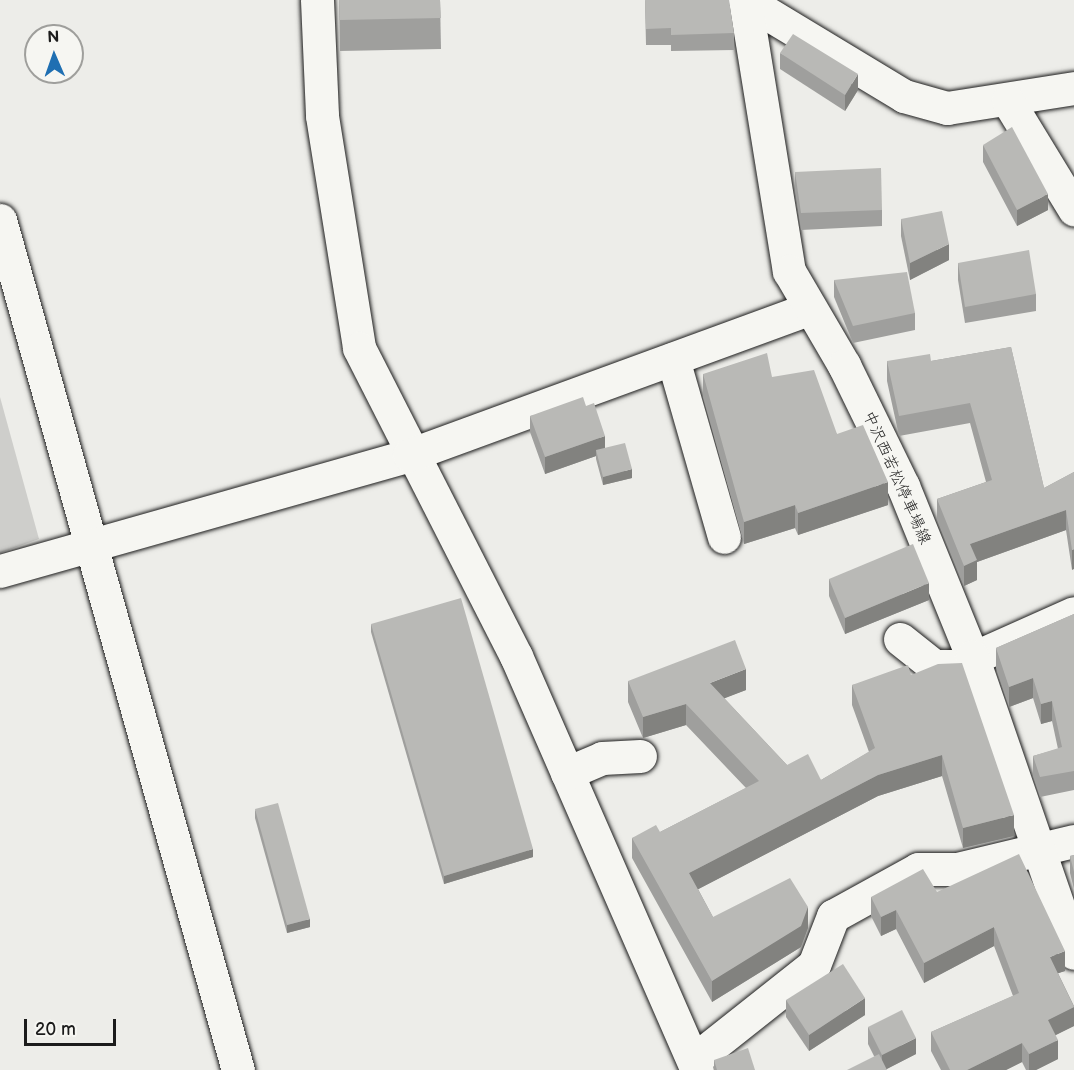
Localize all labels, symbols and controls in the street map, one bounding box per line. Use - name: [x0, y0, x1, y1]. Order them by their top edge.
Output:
- north arrow: [24, 24, 84, 84]
- text: N: [47, 28, 60, 47]
- street label: 中沢西若松停車場線: [858, 408, 934, 548]
- scale bar: [27, 1007, 118, 1045]
- text: 20 m: [35, 1019, 76, 1040]

